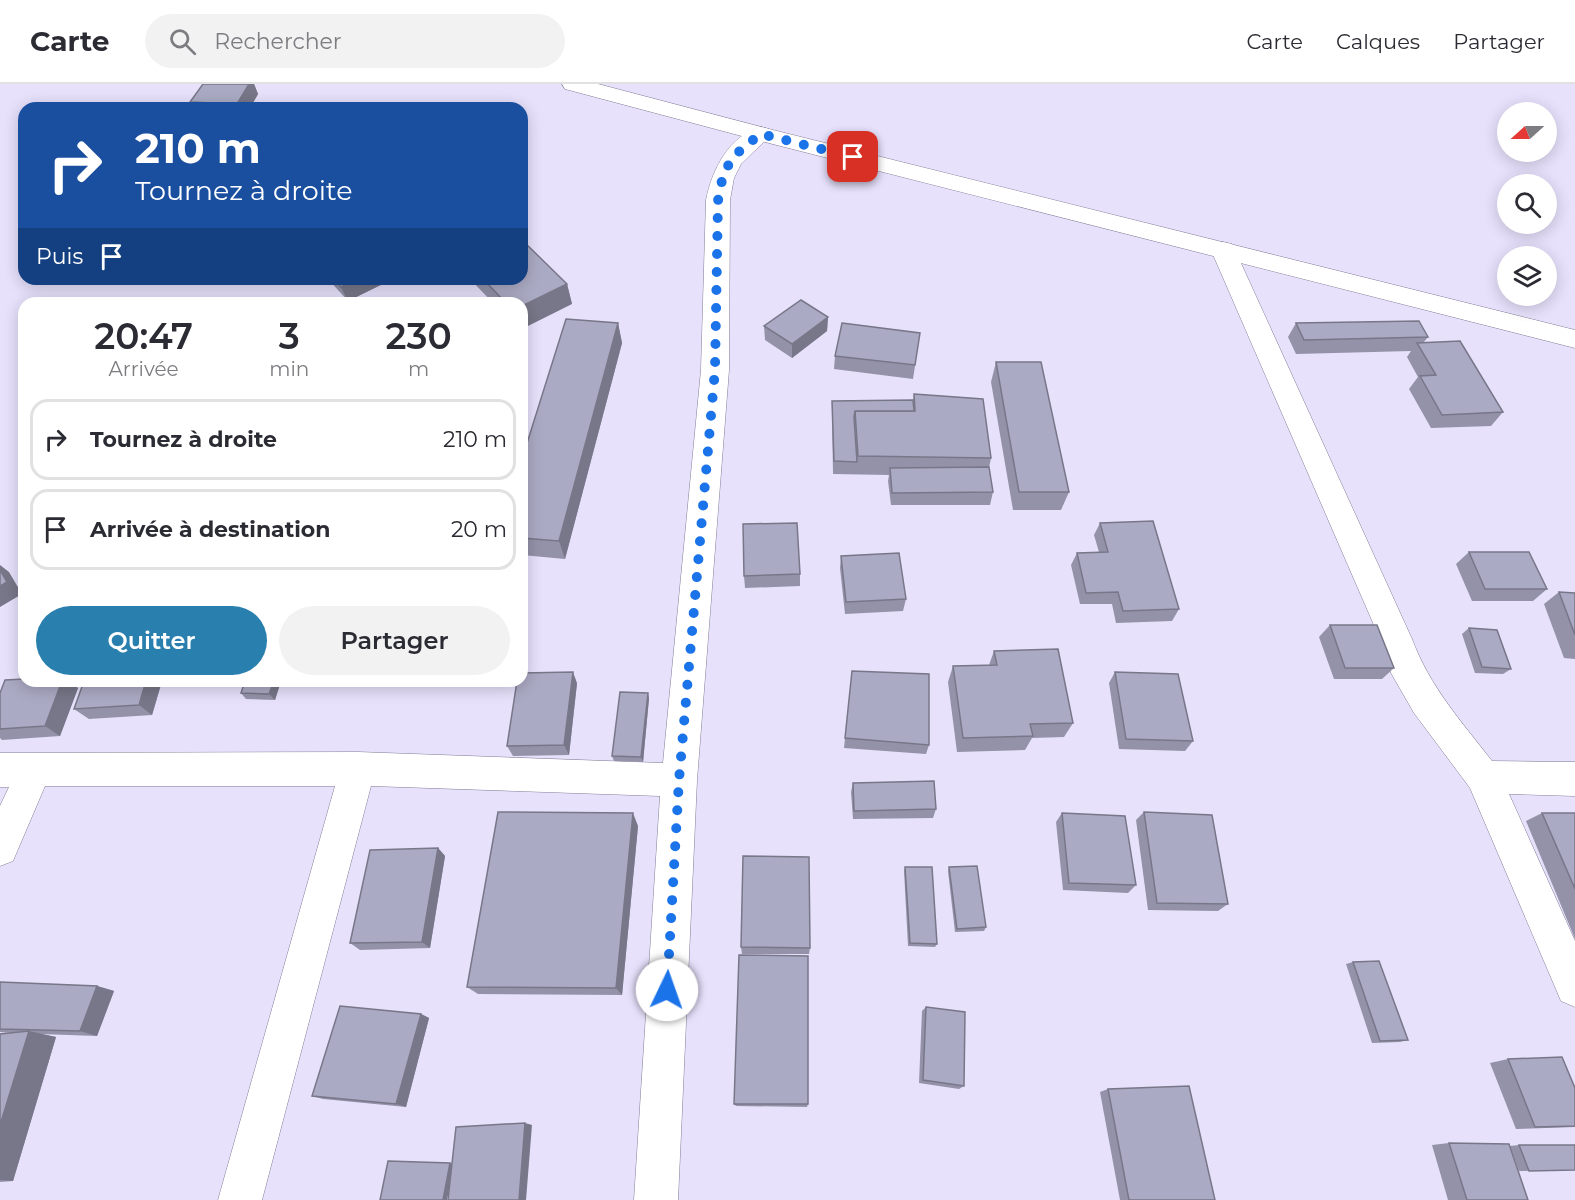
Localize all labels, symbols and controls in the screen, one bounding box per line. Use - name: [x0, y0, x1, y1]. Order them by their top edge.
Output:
- search box: [145, 14, 565, 68]
- text: Carte: [30, 24, 109, 58]
- icon: search: [166, 25, 199, 58]
- text: Rechercher: [214, 28, 342, 55]
- text: Carte: [1246, 29, 1303, 54]
- text: Calques: [1336, 29, 1420, 54]
- text: Partager: [1453, 29, 1545, 54]
- north arrow: [1497, 102, 1557, 162]
- map controls: [1497, 102, 1557, 306]
- text: 210 m: [135, 122, 261, 174]
- icon: right: [36, 126, 114, 204]
- pin: [827, 131, 878, 182]
- icon: arrive: [836, 140, 869, 173]
- text: Tournez à droite: [135, 174, 353, 207]
- button: search: [1497, 174, 1557, 234]
- icon: arrive: [95, 240, 128, 273]
- text: Puis: [36, 243, 83, 270]
- button: layers: [1497, 246, 1557, 306]
- text: 20:47: [94, 314, 193, 358]
- text: 3: [279, 314, 300, 358]
- text: 230: [386, 314, 452, 358]
- text: Arrivée: [109, 357, 179, 381]
- text: min: [269, 357, 309, 381]
- text: m: [408, 357, 429, 381]
- icon: right: [39, 423, 72, 456]
- text: Tournez à droite: [90, 426, 277, 453]
- text: 210 m: [443, 426, 507, 453]
- icon: arrive: [39, 513, 72, 546]
- text: Arrivée à destination: [90, 516, 330, 543]
- text: 20 m: [451, 516, 507, 543]
- button: Quitter: [36, 606, 267, 675]
- button: Partager: [279, 606, 510, 675]
- position arrow: [635, 958, 699, 1022]

